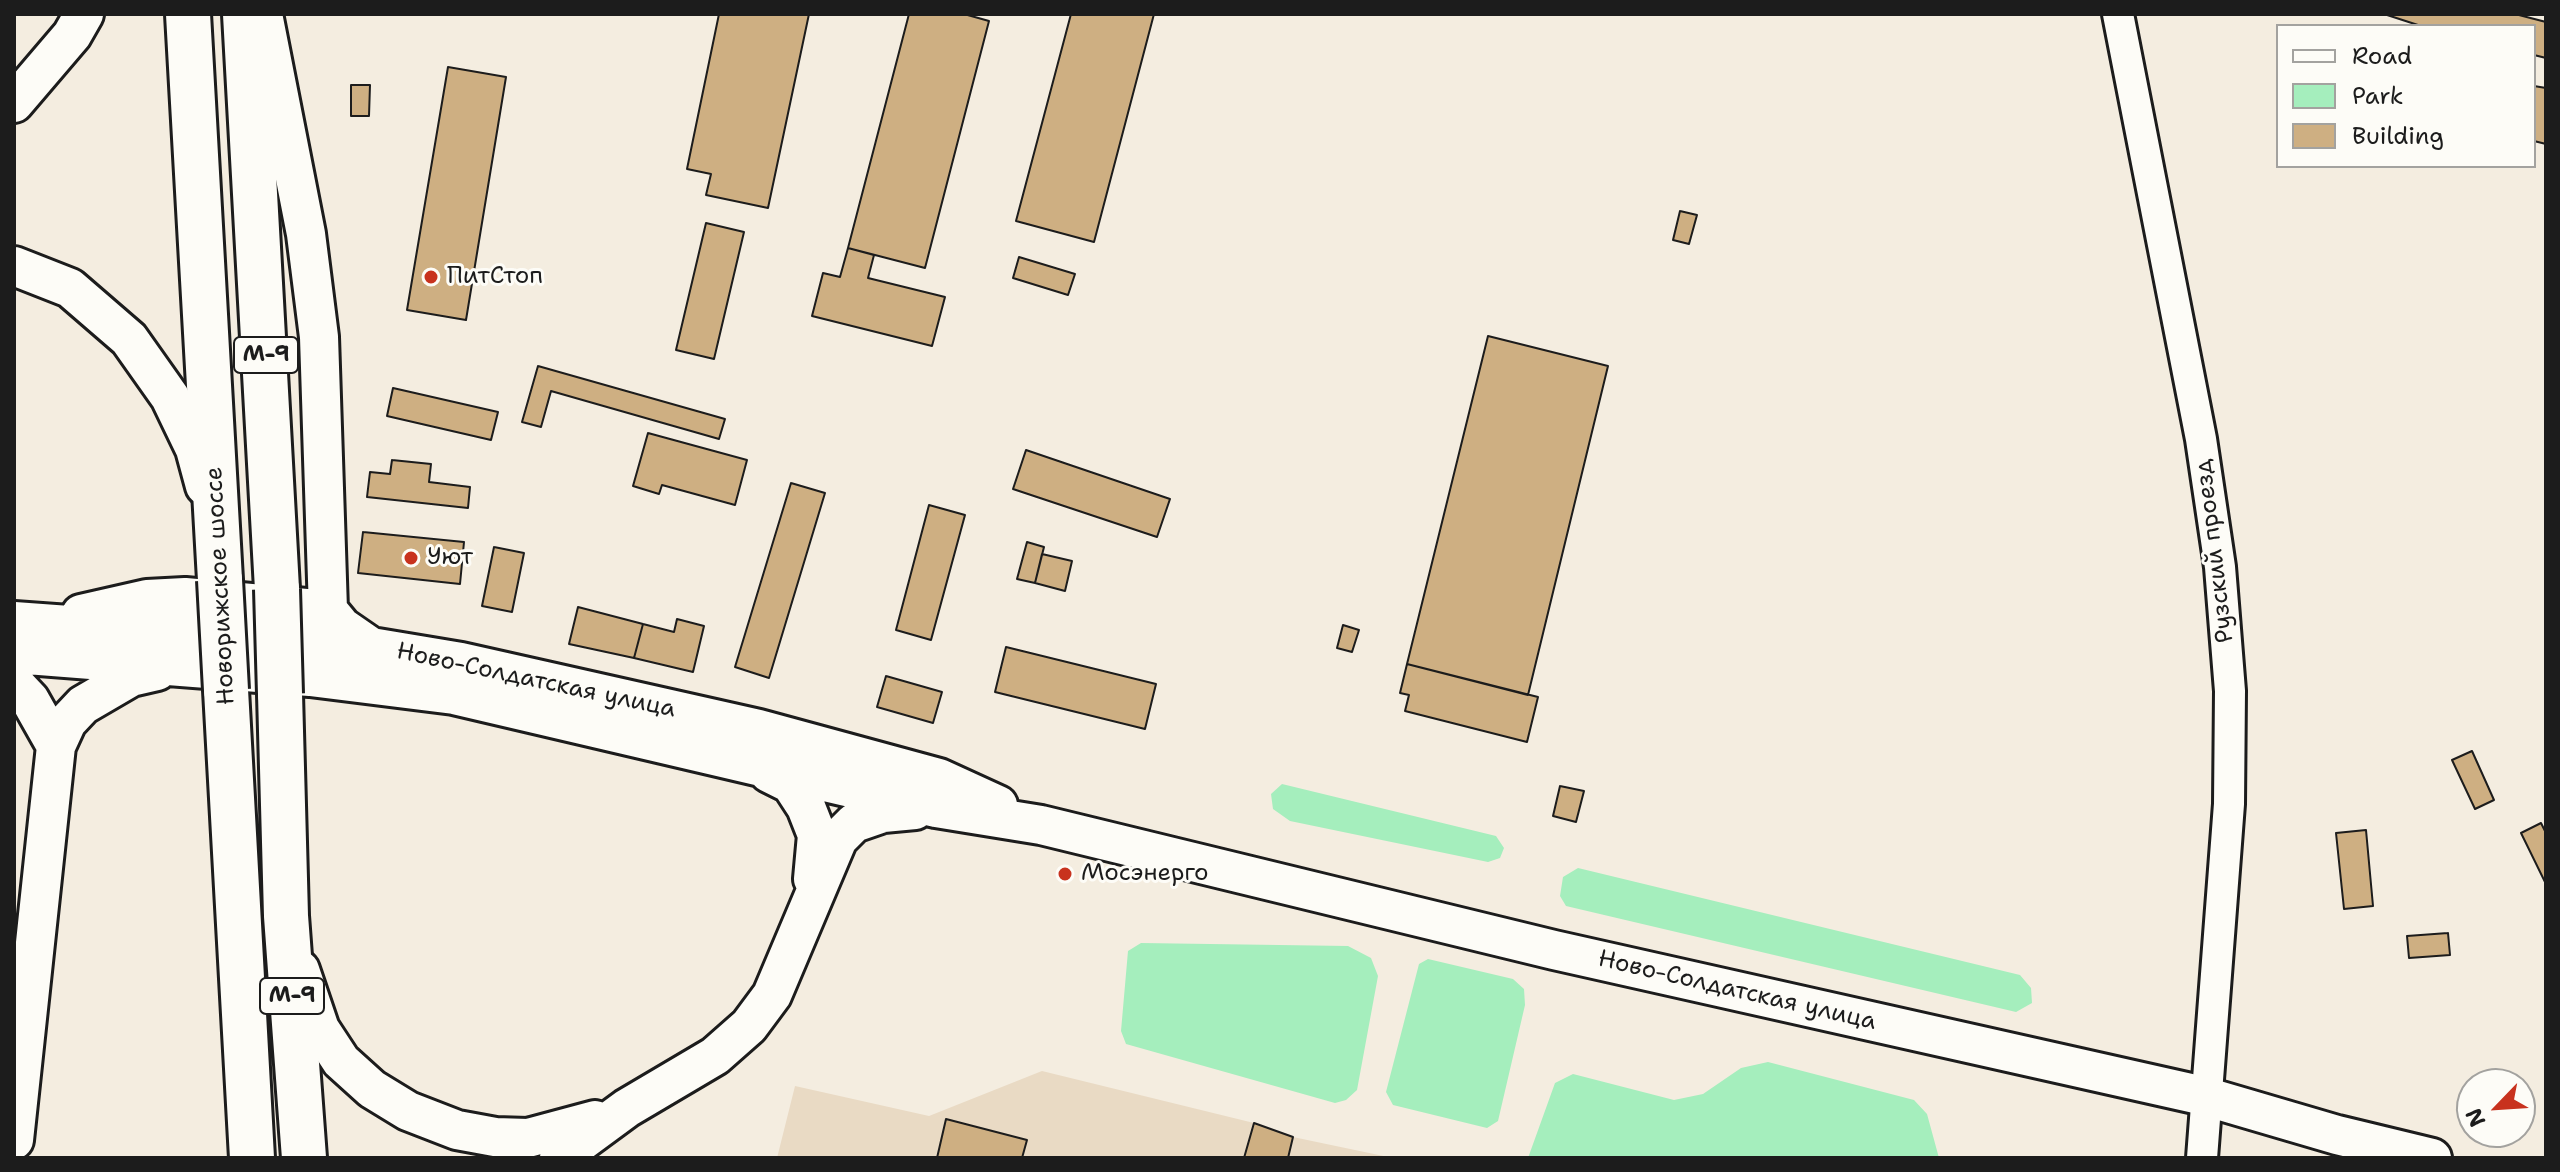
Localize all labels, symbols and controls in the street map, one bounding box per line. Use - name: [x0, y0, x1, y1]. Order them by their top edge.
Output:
- legend: [2276, 24, 2536, 168]
- text: Road: [2352, 40, 2412, 72]
- text: Park: [2352, 80, 2404, 112]
- text: Building: [2352, 120, 2444, 152]
- place label: ПитСтоп: [447, 263, 543, 291]
- marker: ПитСтоп: [422, 268, 440, 286]
- road number: М-9: [234, 337, 298, 373]
- street label: Рузский проезд: [2189, 457, 2241, 645]
- street label: Новорижское шоссе: [200, 466, 242, 706]
- place label: Уют: [427, 544, 473, 572]
- marker: Уют: [402, 549, 420, 567]
- street label: Ново-Солдатская улица: [394, 637, 678, 725]
- place label: Мосэнерго: [1081, 860, 1209, 888]
- marker: Мосэнерго: [1056, 865, 1074, 883]
- street label: Ново-Солдатская улица: [1595, 945, 1879, 1037]
- road number: М-9: [260, 978, 324, 1014]
- north arrow: [2456, 1068, 2536, 1148]
- text: N: [2459, 1103, 2492, 1132]

